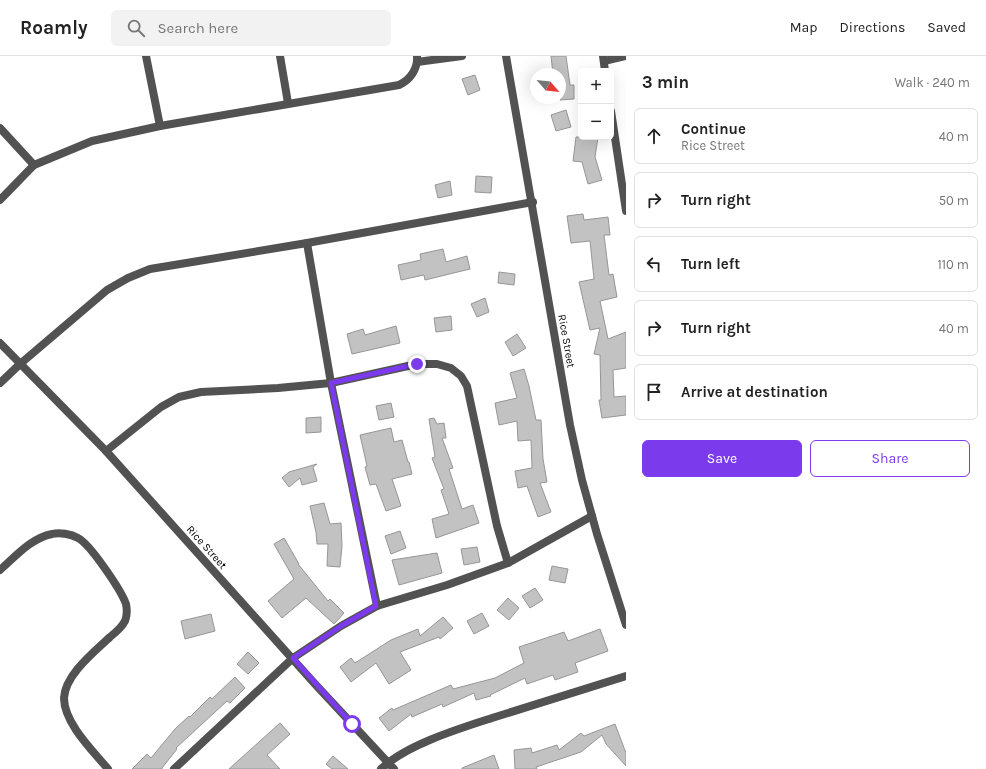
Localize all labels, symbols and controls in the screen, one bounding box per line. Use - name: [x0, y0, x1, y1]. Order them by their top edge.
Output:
- search box: [111, 10, 391, 46]
- text: Roamly: [20, 17, 87, 39]
- icon: search: [125, 17, 147, 39]
- text: Search here: [157, 19, 238, 37]
- text: Map: [790, 19, 818, 36]
- text: Directions: [840, 19, 905, 36]
- text: Saved: [927, 19, 966, 36]
- north arrow: [530, 68, 566, 104]
- map controls: [578, 68, 614, 140]
- button: +: [578, 68, 614, 104]
- text: 3 min: [642, 72, 689, 92]
- text: Walk · 240 m: [894, 75, 970, 90]
- button: −: [578, 104, 614, 140]
- text: Continue: [681, 120, 746, 138]
- icon: ahead: [643, 125, 665, 147]
- text: 40 m: [939, 129, 969, 144]
- text: Rice Street: [681, 138, 745, 153]
- icon: right: [643, 189, 665, 211]
- text: Turn right: [681, 191, 751, 209]
- text: 50 m: [939, 193, 969, 208]
- icon: left: [643, 253, 665, 275]
- text: Turn left: [681, 255, 740, 273]
- text: 110 m: [937, 257, 969, 272]
- street label: Rice Street: [555, 313, 578, 369]
- icon: right: [643, 317, 665, 339]
- text: Turn right: [681, 319, 751, 337]
- text: 40 m: [939, 321, 969, 336]
- route end: [408, 355, 426, 373]
- icon: arrive: [643, 381, 665, 403]
- text: Arrive at destination: [681, 383, 828, 401]
- button: Save: [642, 440, 802, 477]
- button: Share: [810, 440, 970, 477]
- street label: Rice Street: [184, 523, 230, 572]
- route start: [343, 715, 361, 733]

